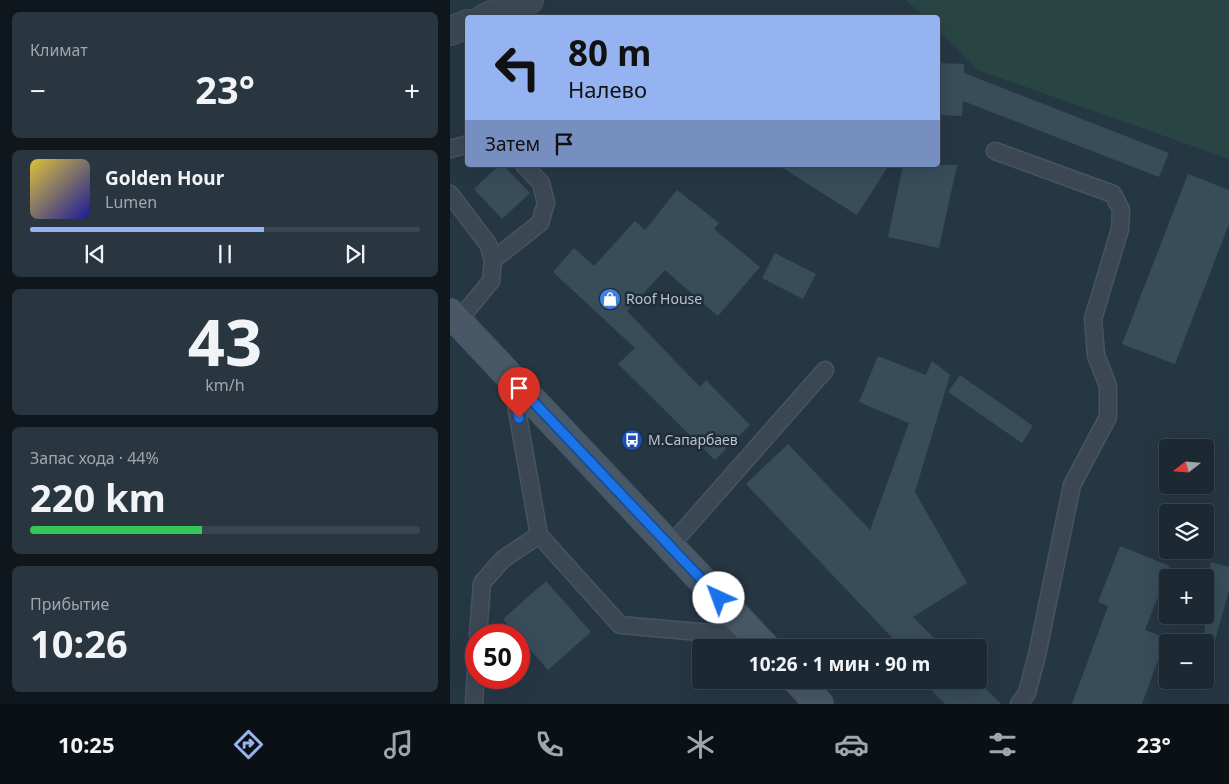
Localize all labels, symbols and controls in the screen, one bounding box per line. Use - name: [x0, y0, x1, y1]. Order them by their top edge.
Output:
- text: 80 m: [568, 29, 651, 76]
- icon: left: [485, 35, 550, 100]
- text: Климат: [30, 39, 88, 61]
- text: 23°: [195, 63, 255, 115]
- text: −: [30, 71, 46, 109]
- text: +: [404, 71, 420, 109]
- text: Налево: [568, 74, 647, 104]
- icon: arrive: [550, 130, 578, 158]
- text: Затем: [485, 131, 540, 157]
- text: Golden Hour: [105, 165, 224, 191]
- text: Lumen: [105, 191, 157, 213]
- icon: previous: [81, 240, 109, 268]
- icon: pause: [211, 240, 239, 268]
- icon: next: [341, 240, 369, 268]
- shop icon: Roof House: [598, 287, 622, 311]
- place label: Roof House: [626, 289, 702, 308]
- text: 43: [188, 297, 262, 385]
- pin: [498, 367, 540, 418]
- text: km/h: [205, 374, 245, 396]
- icon: arrive: [505, 374, 533, 402]
- bus stop icon: М.Сапарбаев: [620, 428, 644, 452]
- place label: М.Сапарбаев: [648, 430, 738, 449]
- north arrow: [1159, 439, 1214, 494]
- map controls: [1159, 439, 1214, 689]
- text: Запас хода · 44%: [30, 447, 159, 469]
- text: 220 km: [30, 471, 166, 523]
- button: layers: [1159, 504, 1214, 559]
- button: +: [1159, 569, 1214, 624]
- position arrow: [692, 571, 744, 623]
- text: Прибытие: [30, 593, 109, 615]
- text: 10:26: [30, 617, 128, 669]
- speed limit sign: 50: [465, 624, 530, 689]
- button: −: [1159, 634, 1214, 689]
- text: 10:26 · 1 мин · 90 m: [749, 651, 930, 677]
- icon: directions: [231, 727, 266, 762]
- icon: music: [381, 727, 416, 762]
- icon: phone: [532, 727, 567, 762]
- icon: climate: [683, 727, 718, 762]
- icon: car: [834, 727, 869, 762]
- icon: filters: [985, 727, 1020, 762]
- text: 10:25: [58, 729, 115, 759]
- text: 23°: [1136, 729, 1171, 759]

